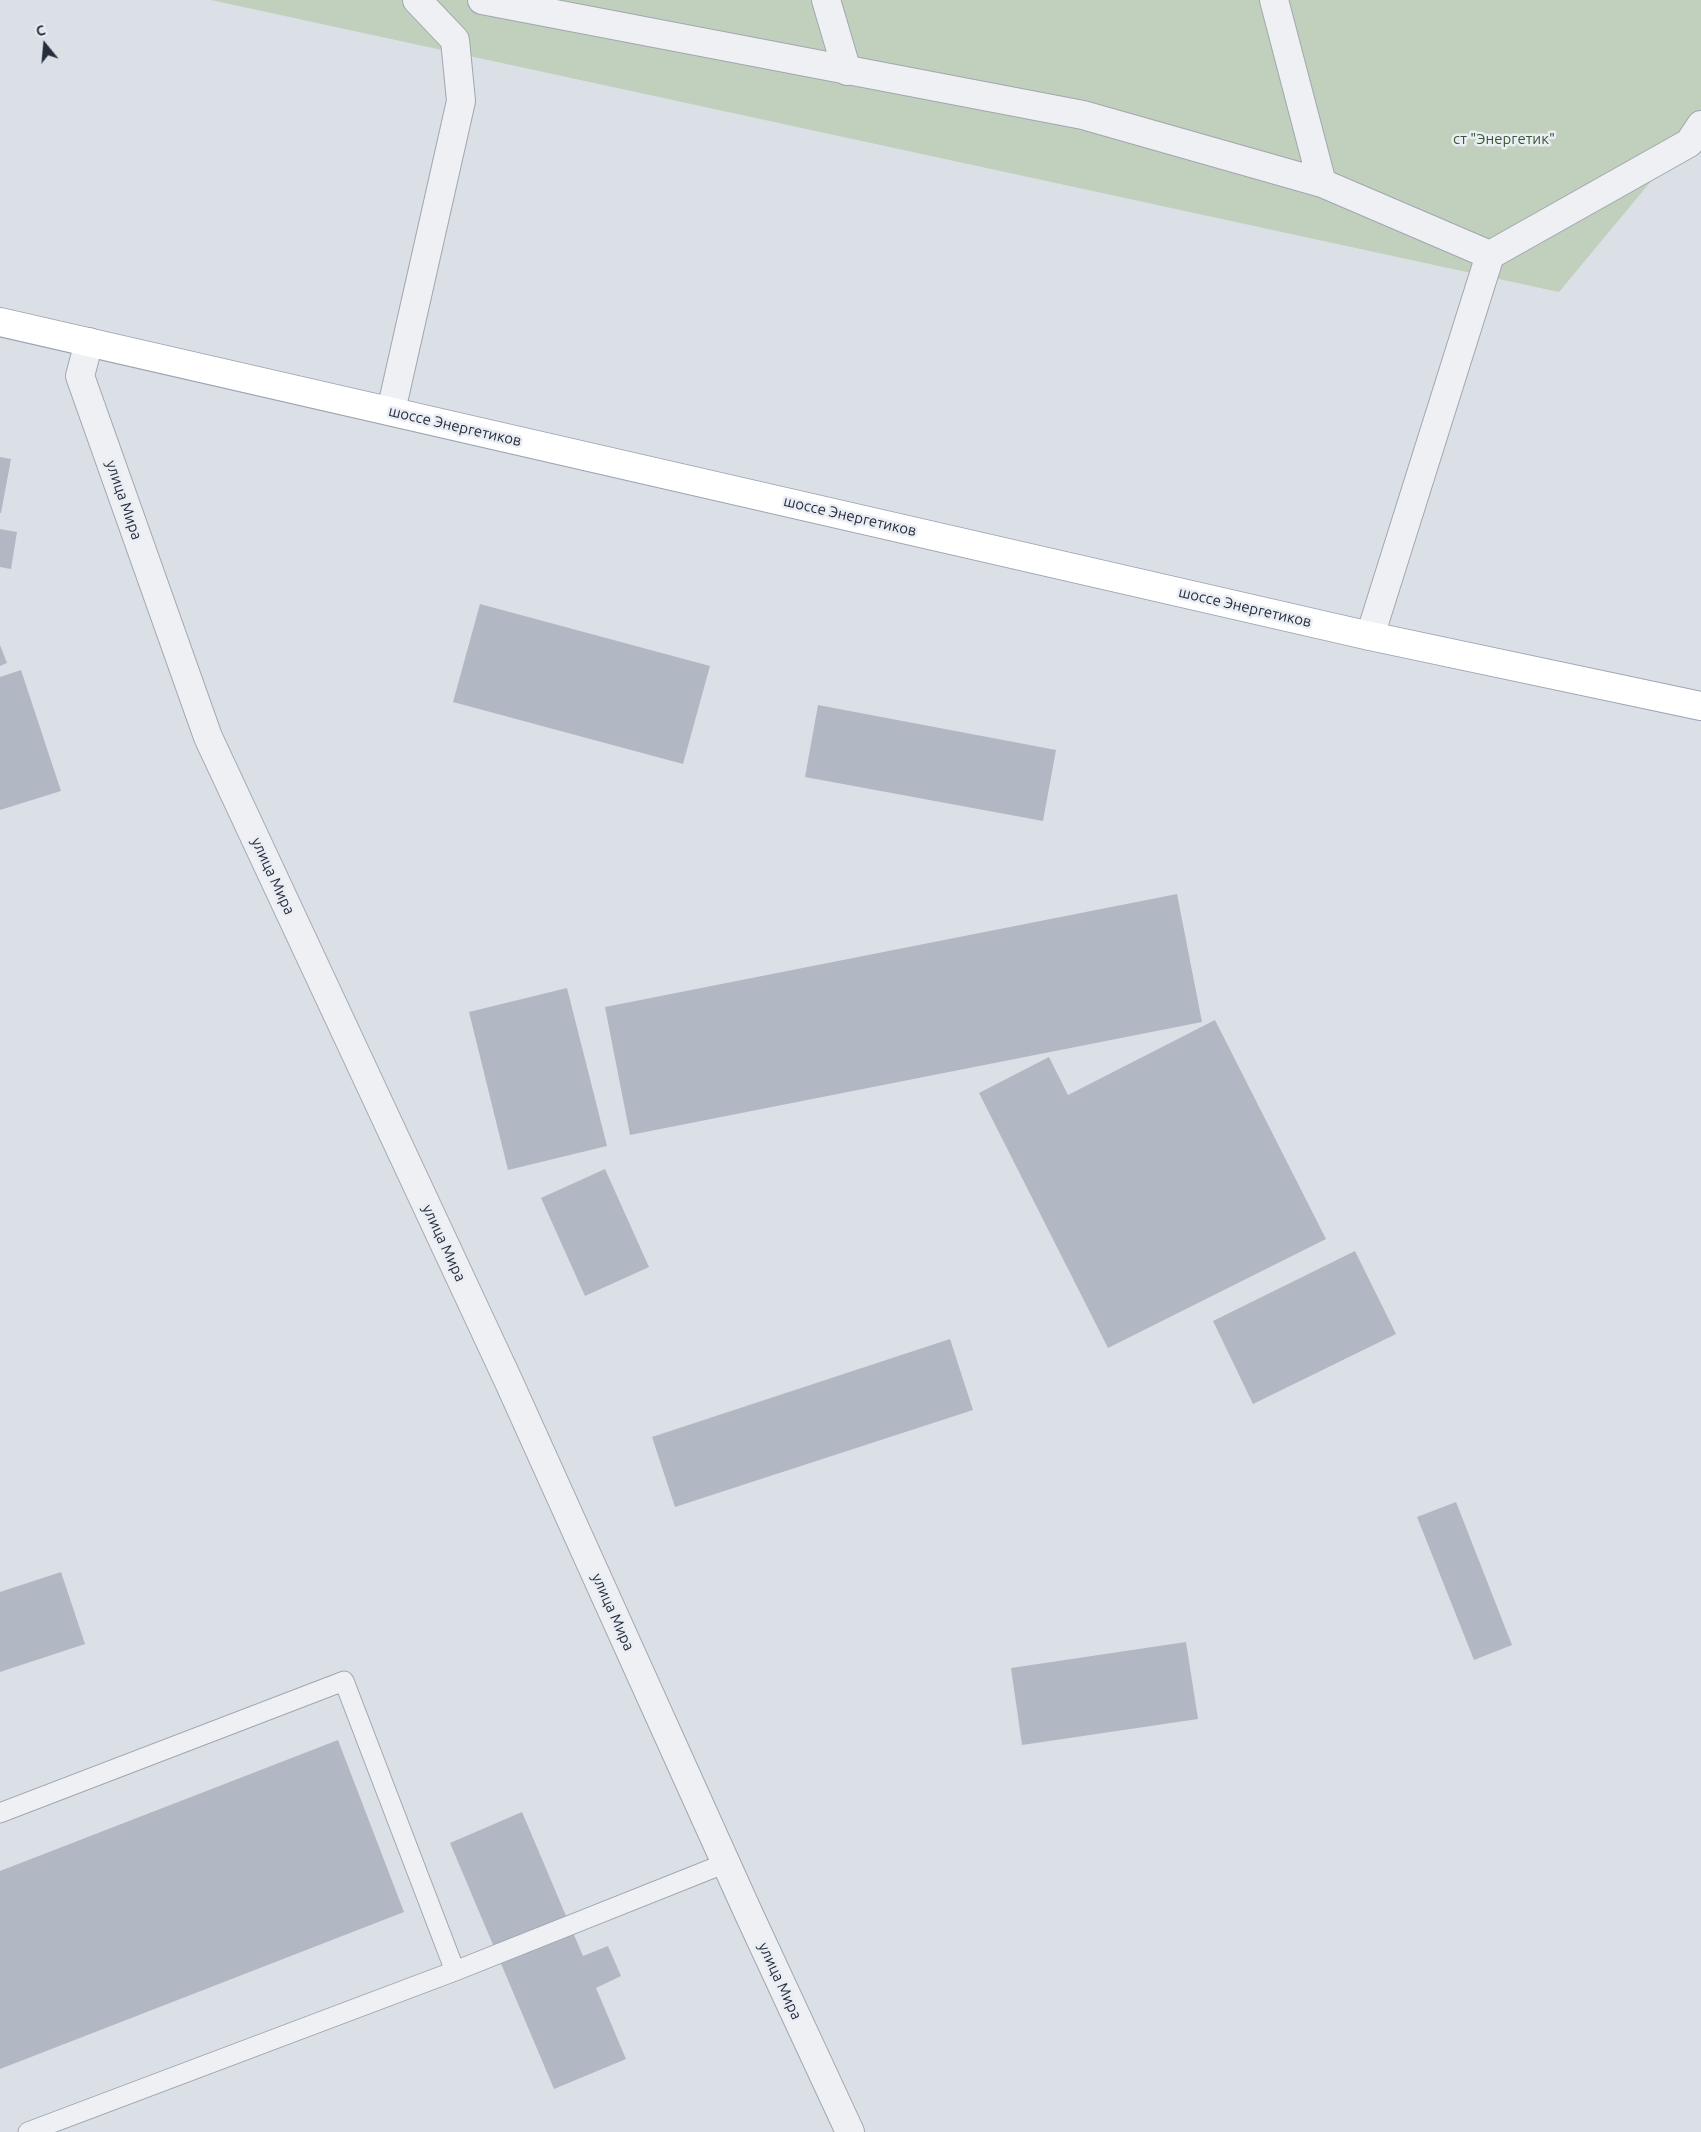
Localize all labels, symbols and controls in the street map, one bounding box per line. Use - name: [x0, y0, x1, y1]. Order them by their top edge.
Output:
- north arrow: [20, 20, 70, 70]
- text: С: [34, 22, 47, 40]
- park label: ст "Энергетик": [1453, 130, 1555, 148]
- street label: шоссе Энергетиков: [387, 402, 523, 450]
- street label: улица Мира: [102, 458, 146, 542]
- street label: шоссе Энергетиков: [782, 492, 918, 540]
- street label: шоссе Энергетиков: [1177, 583, 1313, 631]
- street label: улица Мира: [247, 835, 299, 917]
- street label: улица Мира: [418, 1202, 470, 1284]
- street label: улица Мира: [588, 1570, 638, 1654]
- street label: улица Мира: [754, 1940, 806, 2022]

